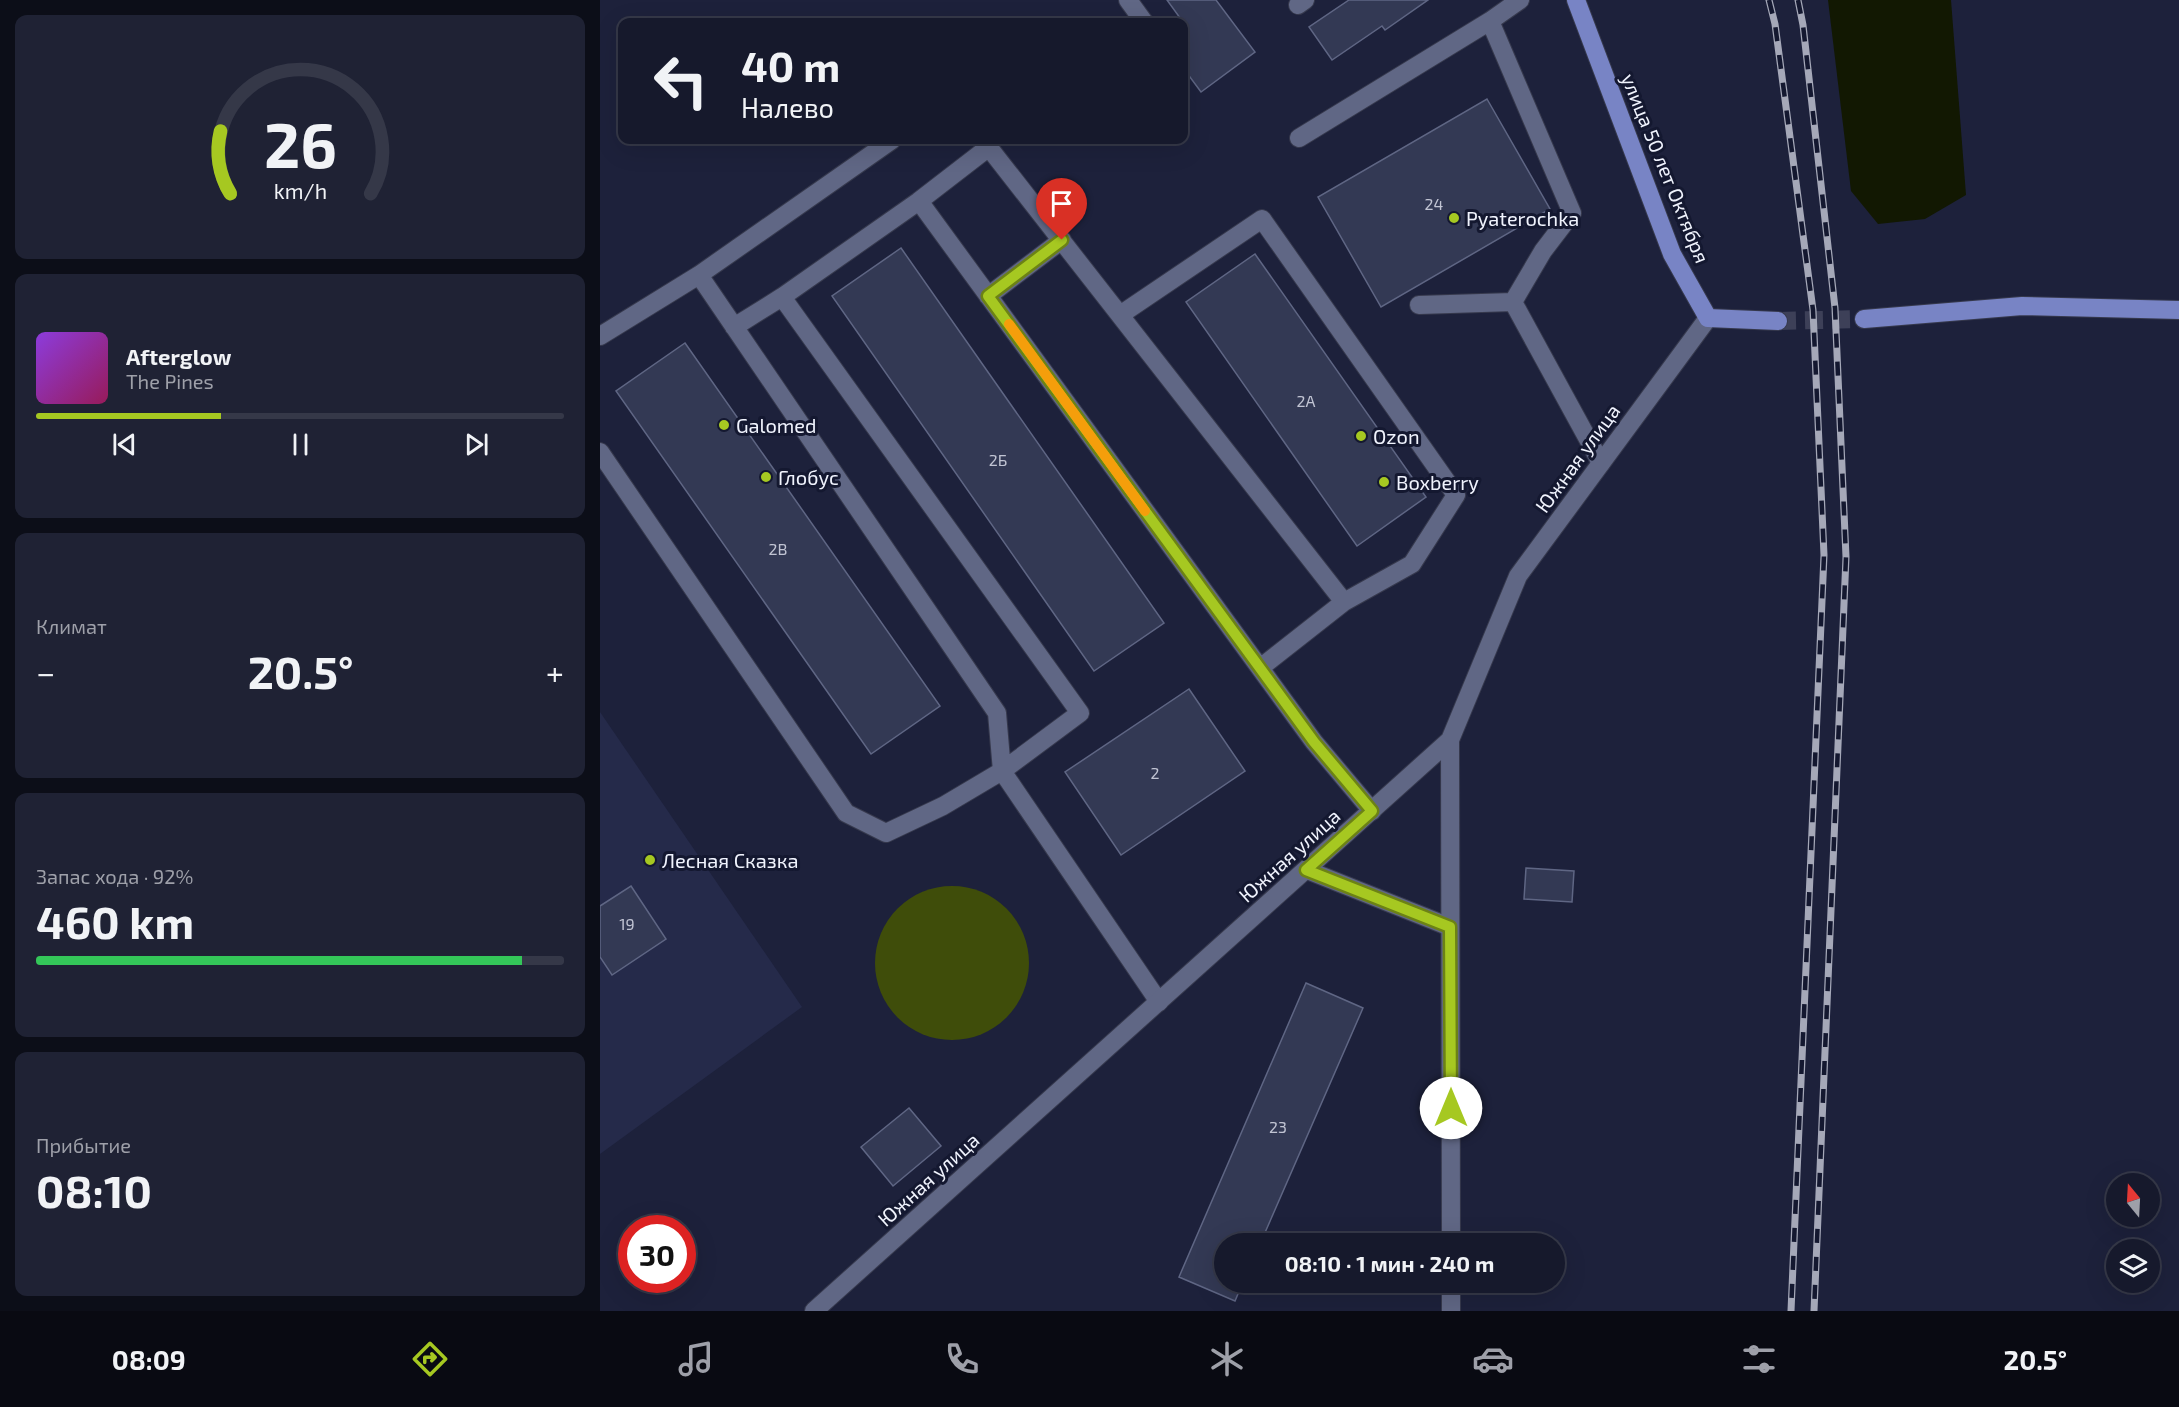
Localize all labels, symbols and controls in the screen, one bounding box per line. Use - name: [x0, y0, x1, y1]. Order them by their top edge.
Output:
- text: 40 m: [741, 40, 840, 90]
- icon: left: [642, 42, 720, 120]
- street label: улица 50 лет Октября: [1616, 70, 1715, 267]
- text: Налево: [741, 91, 834, 123]
- text: 26: [263, 106, 337, 181]
- text: km/h: [273, 178, 327, 203]
- pin: [1036, 178, 1087, 240]
- icon: arrive: [1045, 187, 1078, 220]
- house number: 24: [1425, 194, 1444, 213]
- place label: Pyaterochka: [1466, 206, 1579, 230]
- marker: Pyaterochka: [1447, 211, 1461, 225]
- text: Afterglow: [126, 343, 231, 369]
- text: The Pines: [126, 369, 214, 393]
- house number: 2А: [1297, 391, 1316, 410]
- street label: Южная улица: [1530, 399, 1625, 517]
- place label: Galomed: [736, 413, 817, 437]
- marker: Galomed: [717, 418, 731, 432]
- place label: Ozon: [1373, 424, 1420, 448]
- icon: previous: [108, 428, 141, 461]
- icon: pause: [284, 428, 317, 461]
- icon: next: [460, 428, 493, 461]
- marker: Ozon: [1354, 429, 1368, 443]
- house number: 2Б: [989, 450, 1007, 469]
- place label: Глобус: [778, 465, 839, 490]
- marker: Глобус: [759, 470, 773, 484]
- place label: Boxberry: [1396, 470, 1479, 494]
- marker: Boxberry: [1377, 475, 1391, 489]
- house number: 2В: [769, 539, 787, 558]
- text: Климат: [36, 614, 107, 638]
- text: 20.5°: [248, 644, 353, 698]
- text: −: [36, 652, 55, 692]
- text: +: [546, 652, 564, 692]
- house number: 2: [1151, 763, 1160, 782]
- street label: Южная улица: [1233, 803, 1345, 908]
- place label: Лесная Сказка: [662, 848, 799, 872]
- marker: Лесная Сказка: [643, 853, 657, 867]
- text: Запас хода · 92%: [36, 864, 193, 888]
- text: 460 km: [36, 894, 194, 948]
- house number: 19: [619, 914, 635, 933]
- position arrow: [1419, 1076, 1483, 1140]
- house number: 23: [1269, 1117, 1287, 1136]
- street label: Южная улица: [872, 1127, 984, 1232]
- text: Прибытие: [36, 1133, 131, 1157]
- text: 08:10: [36, 1163, 152, 1217]
- north arrow: [2106, 1173, 2160, 1227]
- map controls: [2106, 1173, 2160, 1293]
- speed limit sign: 30: [618, 1215, 696, 1293]
- button: layers: [2106, 1239, 2160, 1293]
- text: 08:10 · 1 мин · 240 m: [1285, 1250, 1494, 1276]
- icon: directions: [409, 1338, 451, 1380]
- icon: music: [675, 1338, 717, 1380]
- icon: phone: [941, 1338, 983, 1380]
- icon: climate: [1206, 1338, 1248, 1380]
- icon: car: [1472, 1338, 1514, 1380]
- icon: filters: [1738, 1338, 1780, 1380]
- text: 08:09: [112, 1343, 186, 1375]
- text: 20.5°: [2004, 1343, 2067, 1375]

